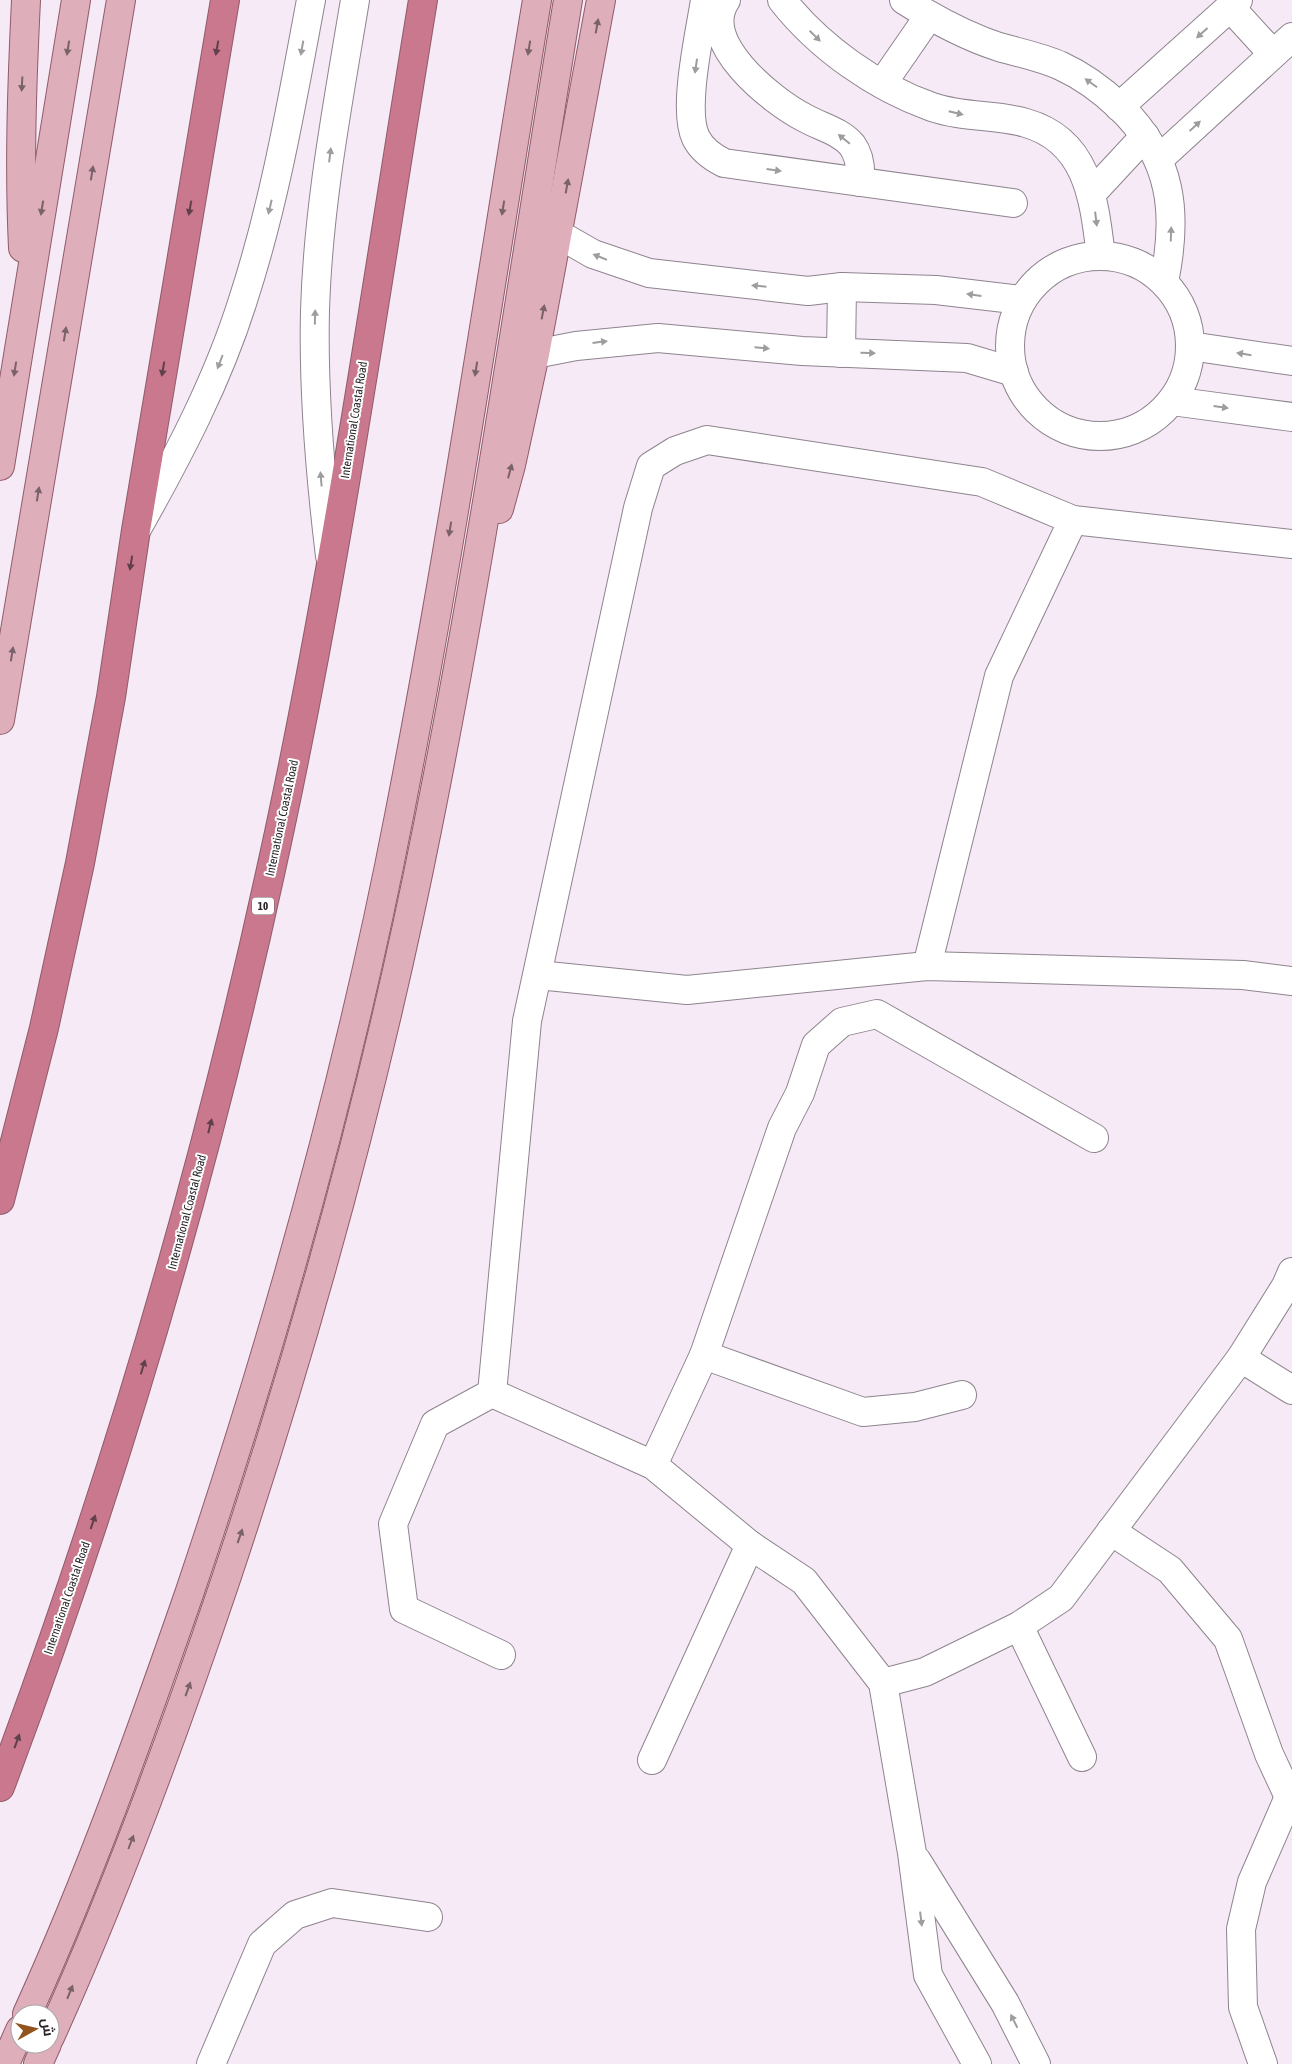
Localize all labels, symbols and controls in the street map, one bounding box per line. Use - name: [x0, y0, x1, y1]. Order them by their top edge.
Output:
- one-way arrow: [593, 18, 601, 34]
- one-way arrow: [1195, 27, 1208, 38]
- one-way arrow: [809, 30, 821, 42]
- one-way arrow: [64, 40, 72, 56]
- one-way arrow: [213, 40, 221, 56]
- one-way arrow: [298, 40, 306, 56]
- one-way arrow: [525, 40, 533, 56]
- one-way arrow: [691, 58, 699, 74]
- one-way arrow: [18, 76, 26, 92]
- one-way arrow: [1084, 78, 1097, 88]
- one-way arrow: [948, 109, 963, 117]
- one-way arrow: [1189, 120, 1201, 132]
- one-way arrow: [838, 133, 851, 144]
- one-way arrow: [326, 147, 334, 163]
- one-way arrow: [88, 165, 96, 181]
- one-way arrow: [766, 166, 782, 174]
- one-way arrow: [563, 178, 571, 194]
- one-way arrow: [266, 200, 274, 215]
- one-way arrow: [37, 201, 45, 217]
- one-way arrow: [186, 201, 194, 217]
- one-way arrow: [498, 201, 506, 217]
- one-way arrow: [1092, 211, 1100, 227]
- one-way arrow: [1167, 226, 1175, 242]
- one-way arrow: [593, 252, 607, 260]
- one-way arrow: [751, 282, 767, 290]
- one-way arrow: [966, 291, 982, 299]
- one-way arrow: [539, 304, 547, 319]
- one-way arrow: [312, 309, 320, 325]
- one-way arrow: [62, 325, 70, 341]
- one-way arrow: [592, 338, 608, 346]
- one-way arrow: [754, 344, 770, 352]
- one-way arrow: [861, 350, 877, 358]
- one-way arrow: [1235, 350, 1251, 358]
- one-way arrow: [216, 355, 224, 370]
- street label: International Coastal Road: [338, 360, 370, 480]
- one-way arrow: [11, 361, 19, 377]
- one-way arrow: [159, 361, 167, 377]
- one-way arrow: [472, 361, 480, 377]
- one-way arrow: [1213, 403, 1229, 411]
- one-way arrow: [506, 463, 514, 478]
- one-way arrow: [316, 471, 324, 487]
- one-way arrow: [35, 486, 43, 502]
- one-way arrow: [446, 522, 454, 538]
- one-way arrow: [127, 556, 135, 572]
- one-way arrow: [8, 646, 16, 662]
- street label: International Coastal Road: [263, 759, 301, 877]
- road number: 10: [252, 898, 274, 914]
- one-way arrow: [206, 1119, 214, 1134]
- street label: International Coastal Road: [165, 1153, 209, 1271]
- one-way arrow: [139, 1359, 147, 1374]
- one-way arrow: [90, 1514, 98, 1529]
- one-way arrow: [237, 1528, 245, 1543]
- street label: International Coastal Road: [41, 1540, 93, 1656]
- one-way arrow: [185, 1682, 192, 1697]
- one-way arrow: [13, 1733, 21, 1748]
- one-way arrow: [128, 1834, 135, 1849]
- one-way arrow: [917, 1911, 925, 1927]
- one-way arrow: [66, 1985, 74, 1999]
- north arrow: [10, 2004, 60, 2054]
- one-way arrow: [1010, 2013, 1018, 2028]
- text: ش: [38, 2017, 57, 2037]

